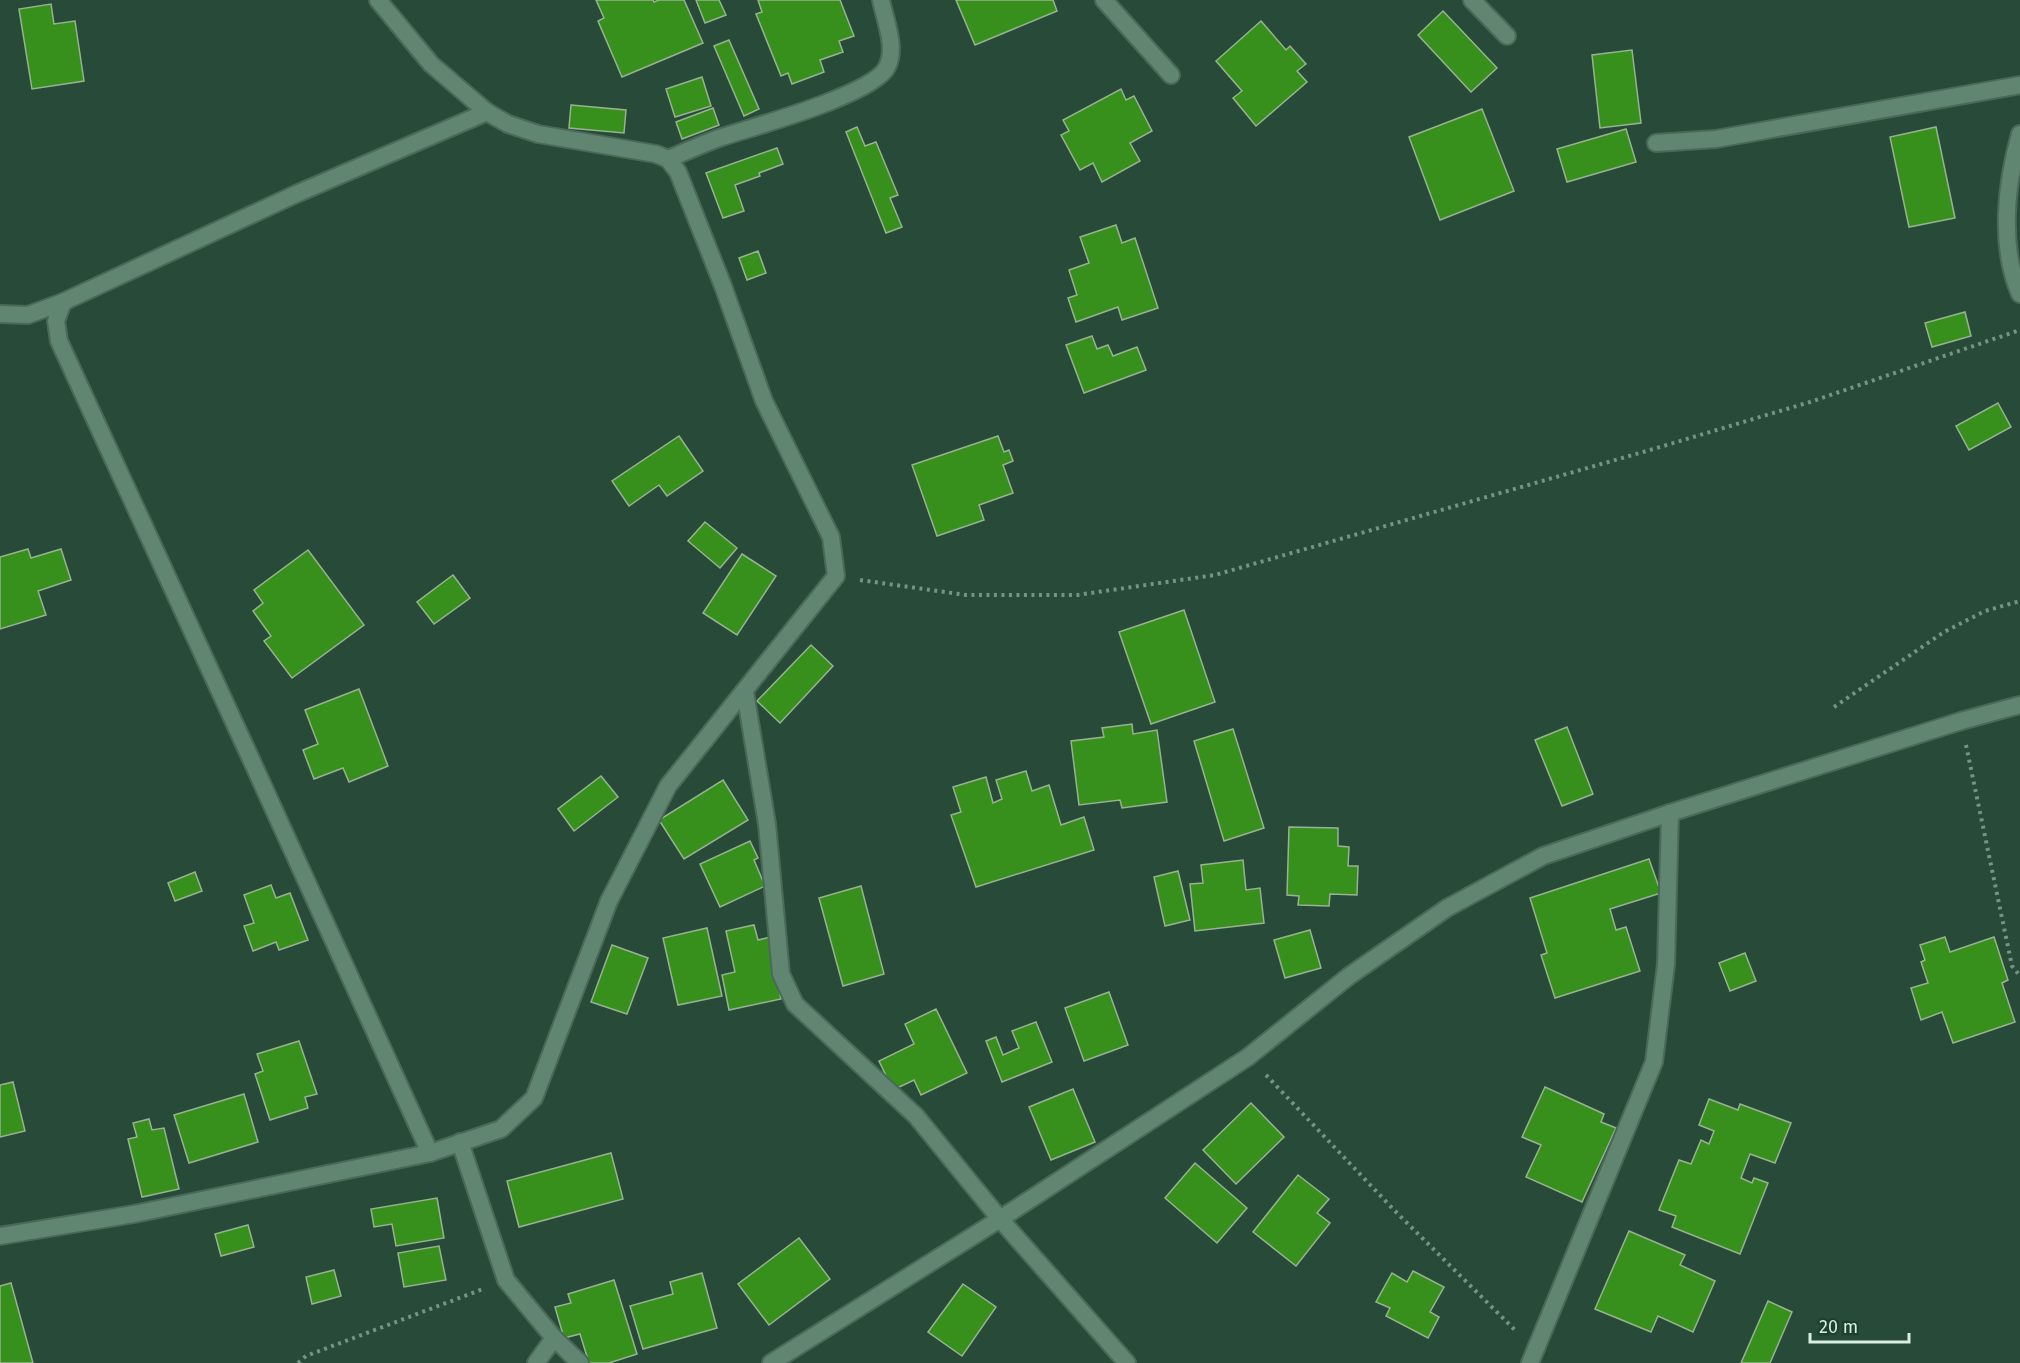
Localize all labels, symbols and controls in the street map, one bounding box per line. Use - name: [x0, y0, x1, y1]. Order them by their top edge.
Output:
- scale bar: [1810, 1306, 1909, 1344]
- text: 20 m: [1819, 1316, 1858, 1338]

